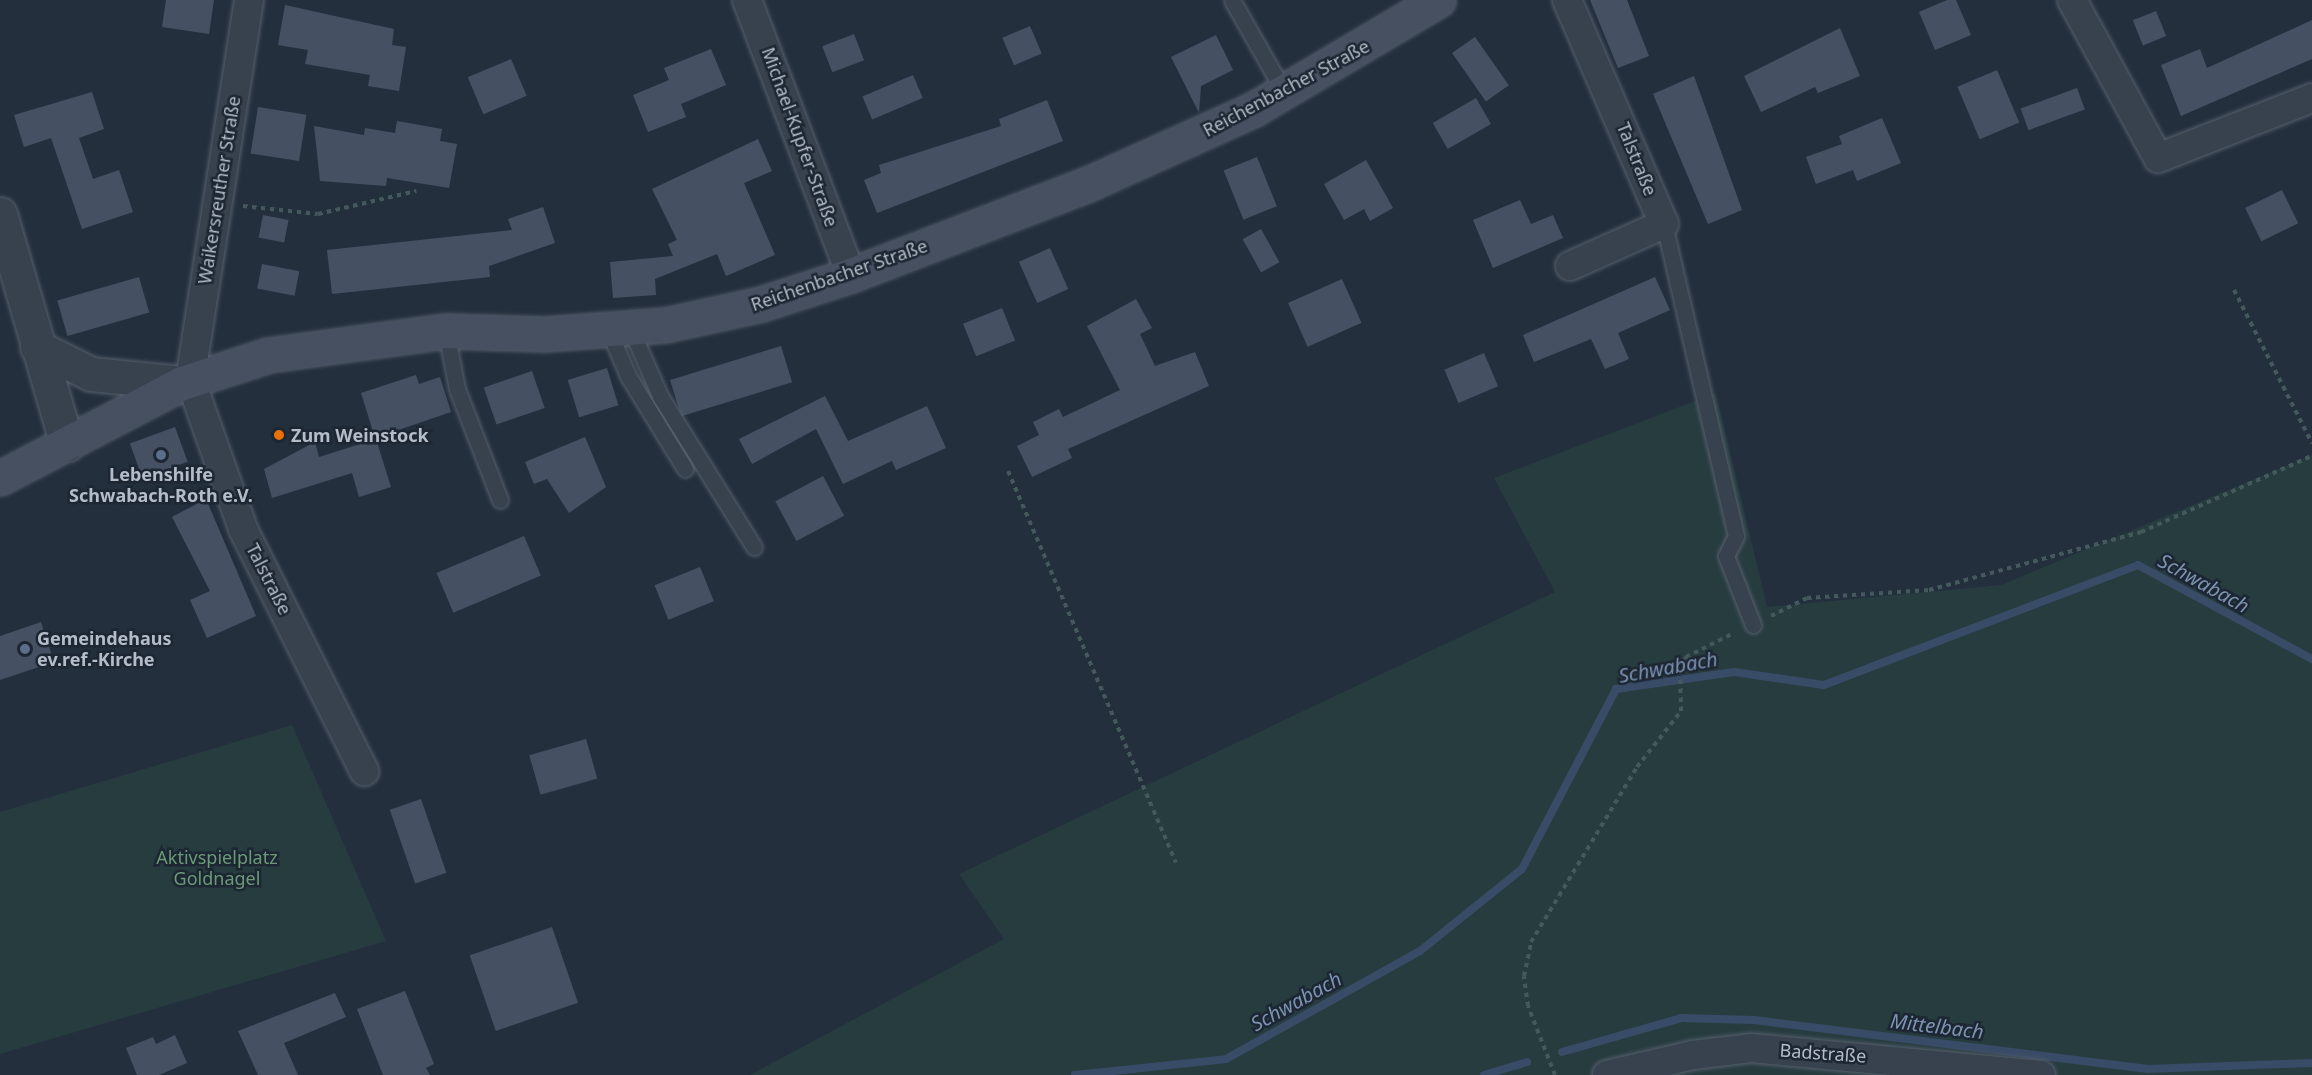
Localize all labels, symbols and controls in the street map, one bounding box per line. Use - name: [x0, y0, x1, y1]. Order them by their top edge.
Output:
- street label: Reichenbacher Straße: [1199, 35, 1373, 141]
- street label: Michael-Kupfer-Straße: [757, 44, 843, 230]
- street label: Waikersreuther Straße: [193, 94, 245, 286]
- street label: Talstraße: [1613, 119, 1661, 199]
- street label: Reichenbacher Straße: [748, 235, 930, 315]
- place label: Zum Weinstock: [291, 424, 429, 446]
- marker: Zum Weinstock: [272, 428, 286, 442]
- marker: Lebenshilfe Schwabach-Roth e.V.: [154, 448, 168, 462]
- place label: Lebenshilfe Schwabach-Roth e.V.: [69, 464, 253, 506]
- street label: Talstraße: [242, 540, 296, 618]
- water label: Schwabach: [2154, 548, 2254, 618]
- place label: Gemeindehaus ev.ref.-Kirche: [37, 628, 171, 670]
- marker: Gemeindehaus ev.ref.-Kirche: [18, 642, 32, 656]
- water label: Schwabach: [1617, 646, 1719, 688]
- park label: Aktivspielplatz Goldnagel: [156, 847, 278, 890]
- water label: Schwabach: [1246, 966, 1346, 1036]
- water label: Mittelbach: [1889, 1008, 1985, 1044]
- street label: Badstraße: [1779, 1039, 1867, 1067]

